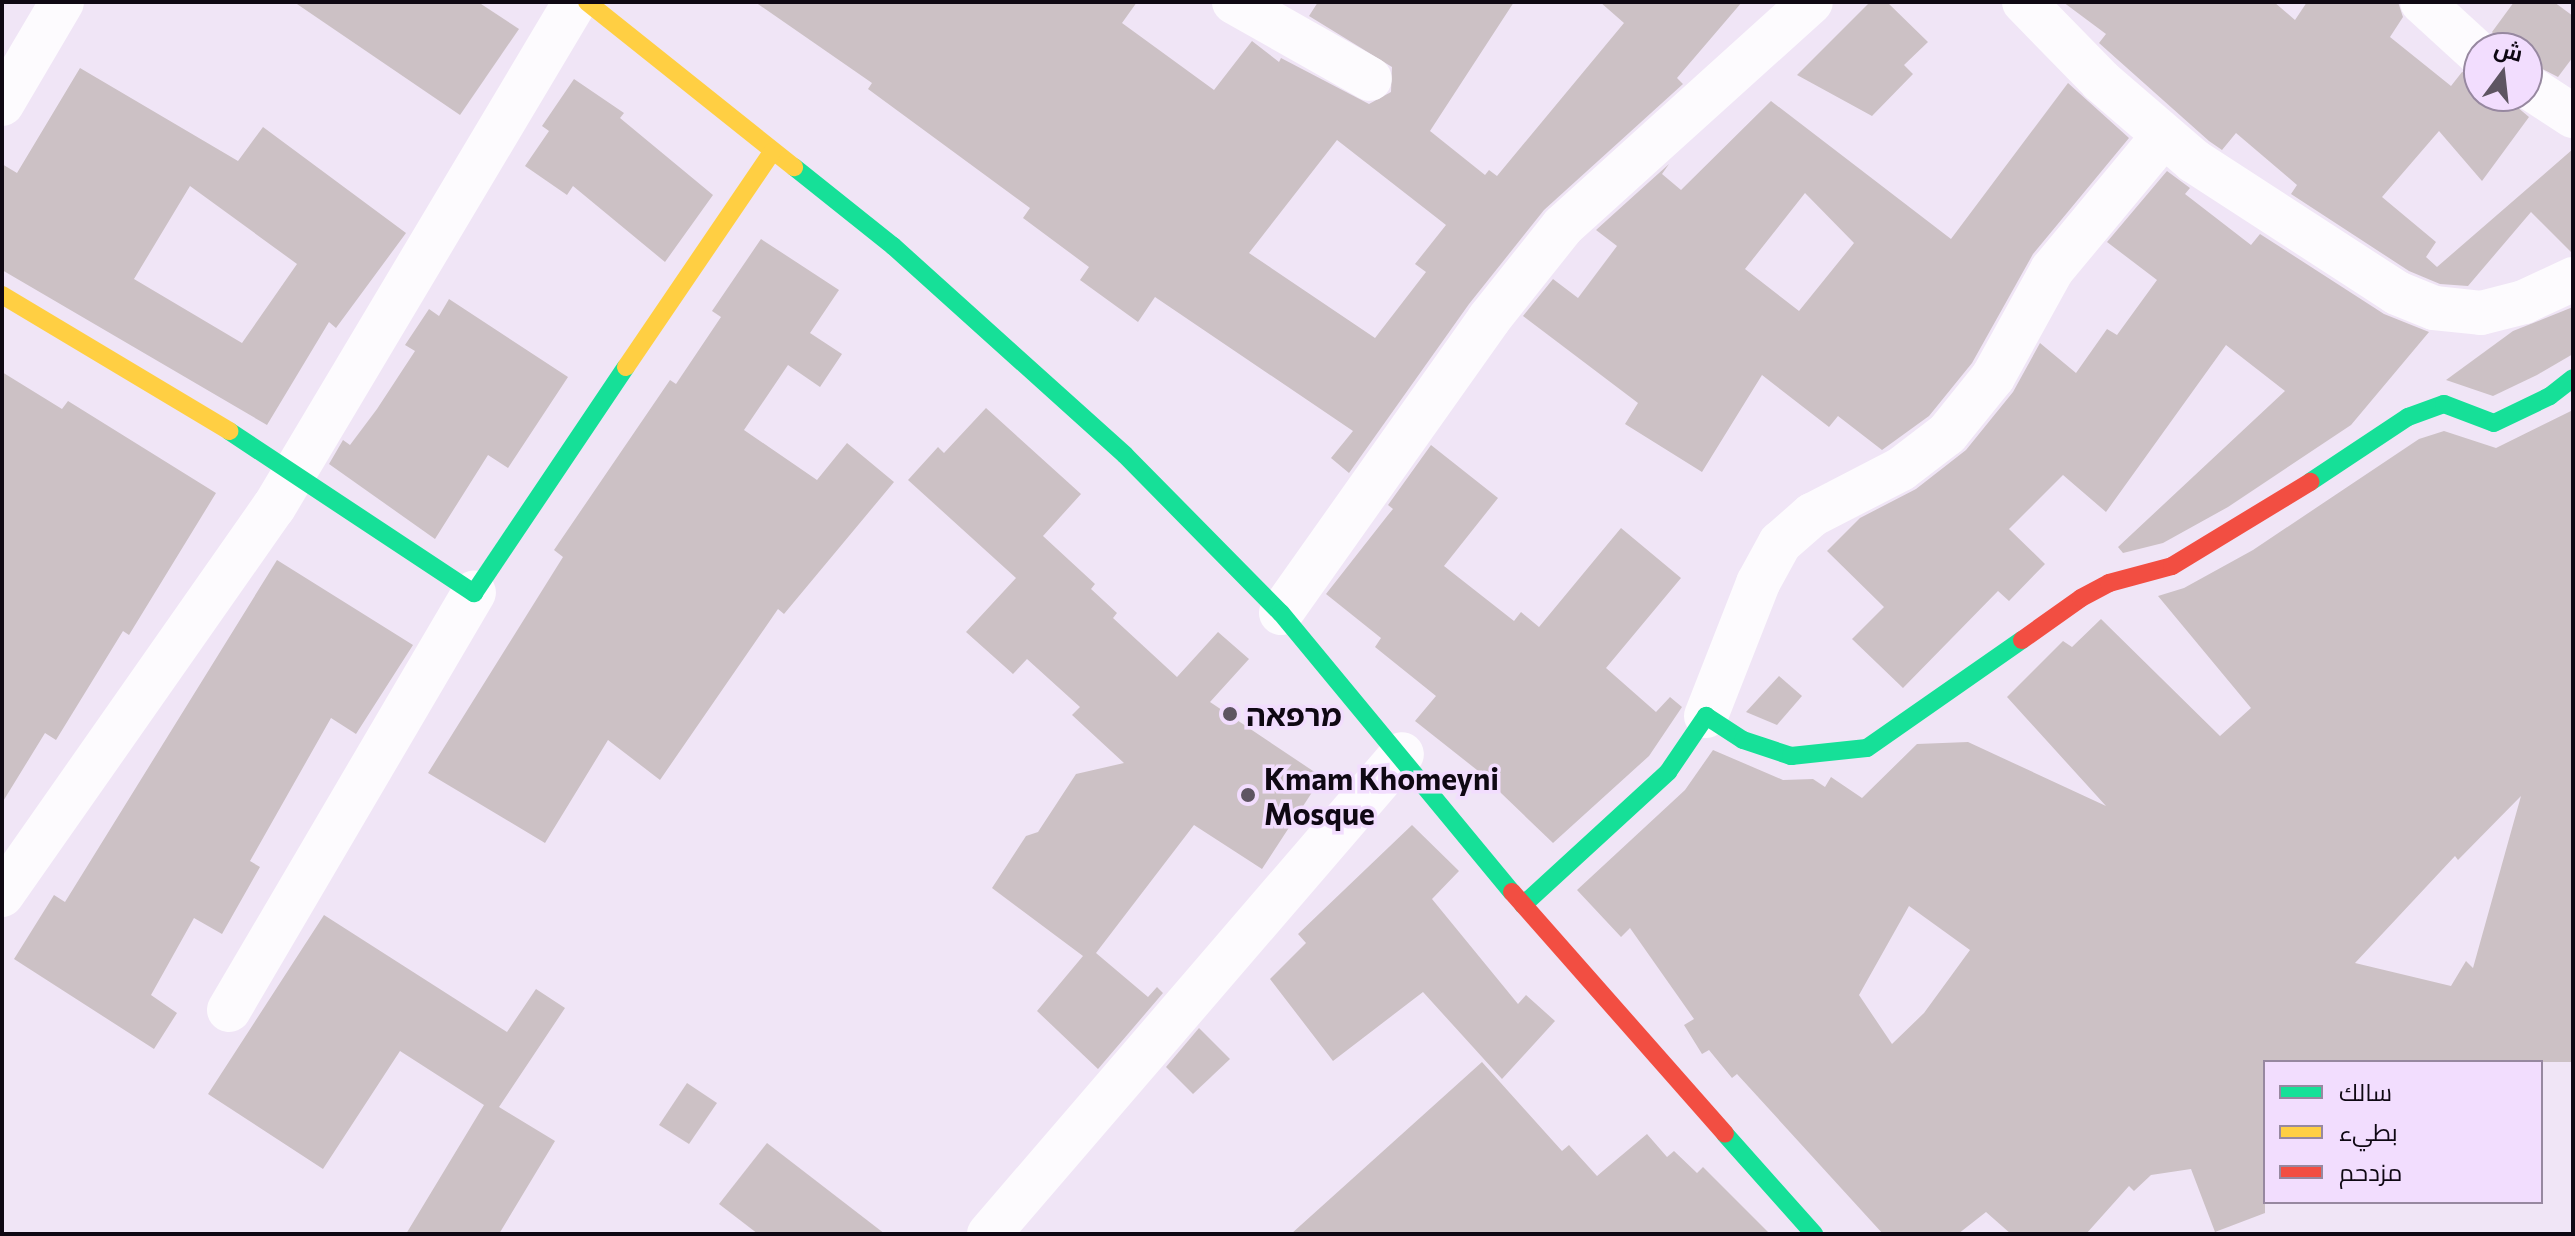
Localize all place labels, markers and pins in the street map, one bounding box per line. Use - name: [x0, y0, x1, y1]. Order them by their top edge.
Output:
- place label: מרפאה: [1246, 696, 1342, 732]
- marker: מרפאה: [1221, 705, 1239, 723]
- place label: Kmam Khomeyni Mosque: [1264, 760, 1499, 830]
- marker: Kmam Khomeyni Mosque: [1239, 786, 1257, 804]

